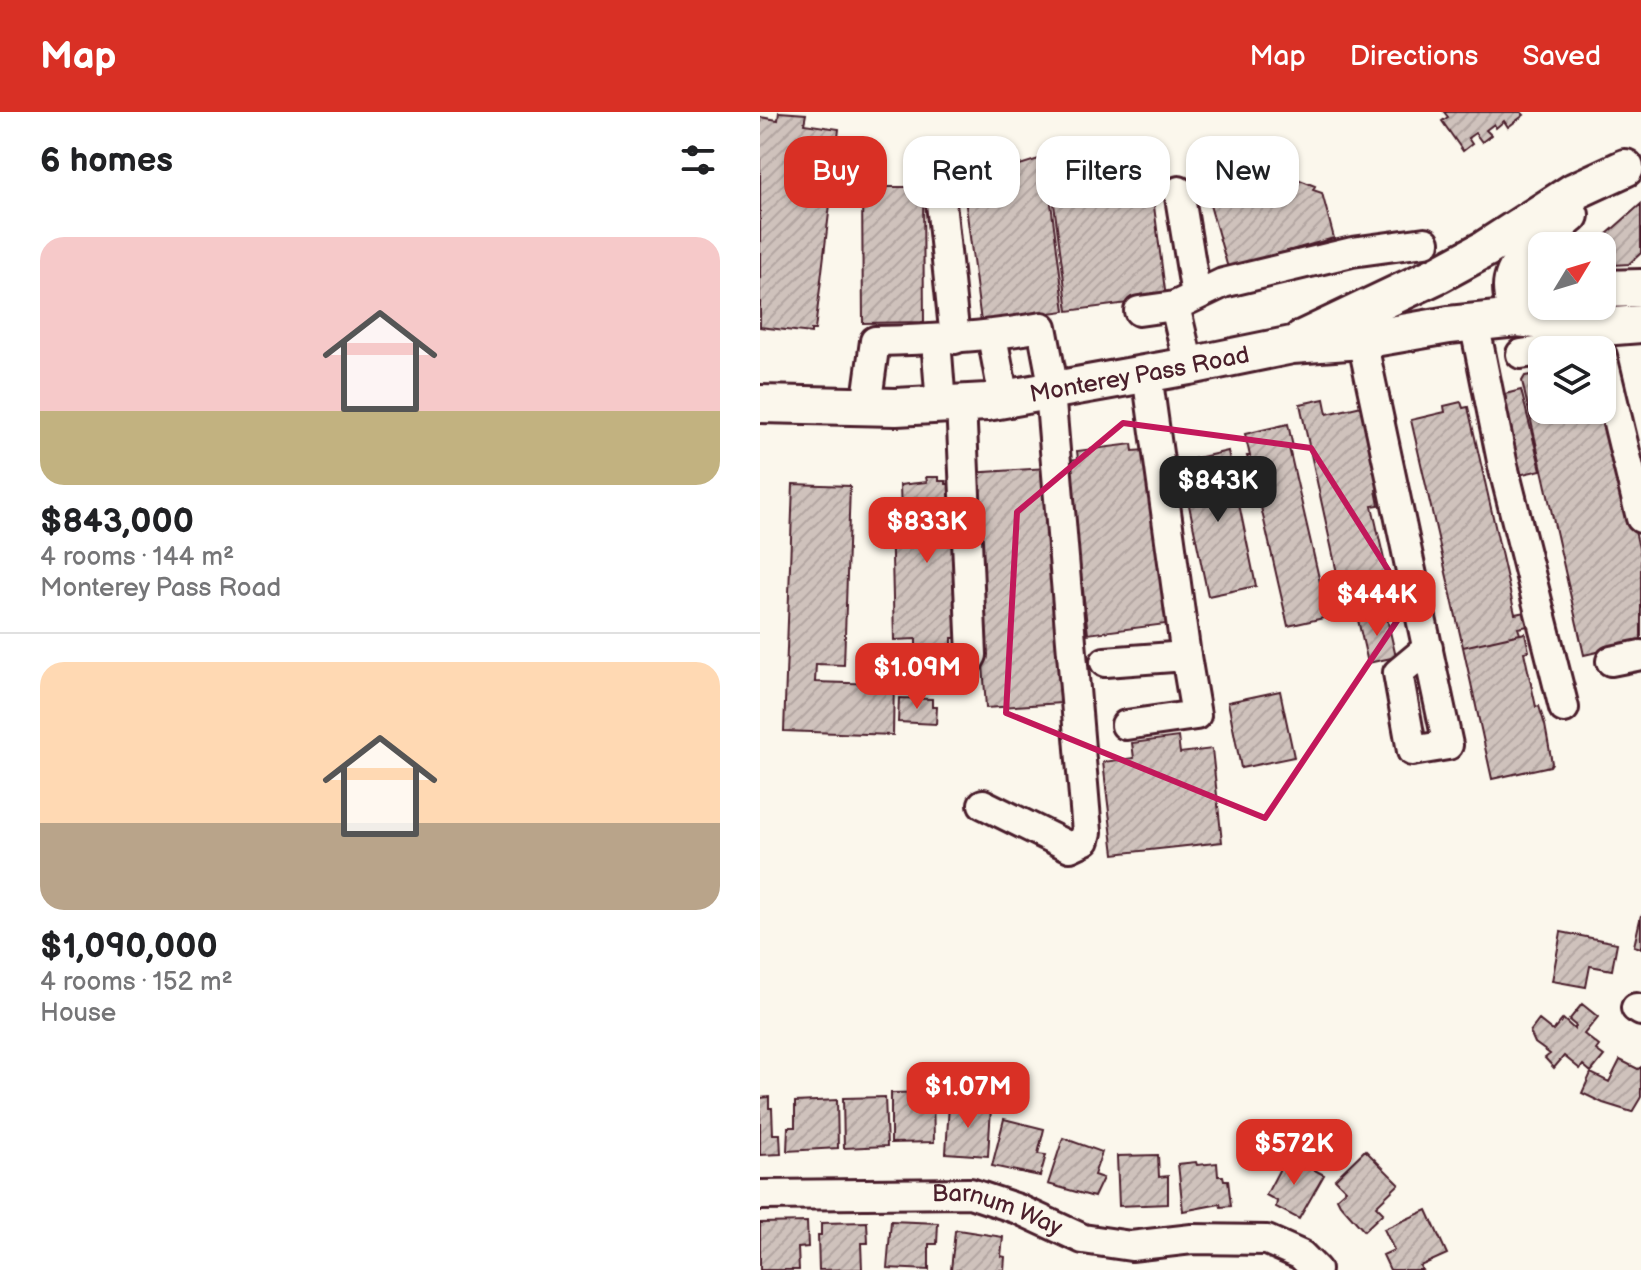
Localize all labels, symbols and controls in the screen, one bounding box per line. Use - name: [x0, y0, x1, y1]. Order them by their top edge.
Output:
- text: Map: [40, 34, 116, 79]
- text: Map: [1249, 40, 1306, 73]
- text: Directions: [1350, 40, 1478, 73]
- text: Saved: [1522, 40, 1601, 73]
- chip: Buy: [784, 136, 887, 208]
- chip: Rent: [903, 136, 1020, 208]
- chip: Filters: [1036, 136, 1170, 208]
- chip: New: [1186, 136, 1299, 208]
- icon: filters: [676, 138, 720, 182]
- text: 6 homes: [40, 140, 173, 181]
- north arrow: [1528, 232, 1616, 320]
- map controls: [1528, 232, 1616, 424]
- icon: home: [308, 289, 452, 433]
- button: layers: [1528, 336, 1616, 424]
- street label: Monterey Pass Road: [1027, 340, 1252, 409]
- pin: $843K: [1162, 456, 1274, 524]
- text: $843K: [1178, 466, 1258, 497]
- pin: $833K: [871, 497, 983, 565]
- text: $843,000: [40, 501, 194, 542]
- text: $833K: [887, 507, 967, 538]
- text: 4 rooms · 144 m²: [40, 542, 234, 573]
- pin: $444K: [1321, 570, 1433, 638]
- text: Monterey Pass Road: [40, 573, 281, 604]
- text: $444K: [1337, 580, 1417, 611]
- pin: $1.09M: [852, 643, 982, 711]
- text: $1.09M: [873, 653, 961, 684]
- icon: home: [308, 714, 452, 858]
- text: $1,090,000: [40, 926, 218, 967]
- text: 4 rooms · 152 m²: [40, 967, 233, 998]
- text: House: [40, 998, 116, 1029]
- pin: $1.07M: [903, 1062, 1033, 1130]
- text: $1.07M: [925, 1072, 1011, 1103]
- pin: $572K: [1238, 1119, 1350, 1187]
- text: $572K: [1254, 1129, 1334, 1160]
- street label: Barnum Way: [932, 1178, 1067, 1242]

